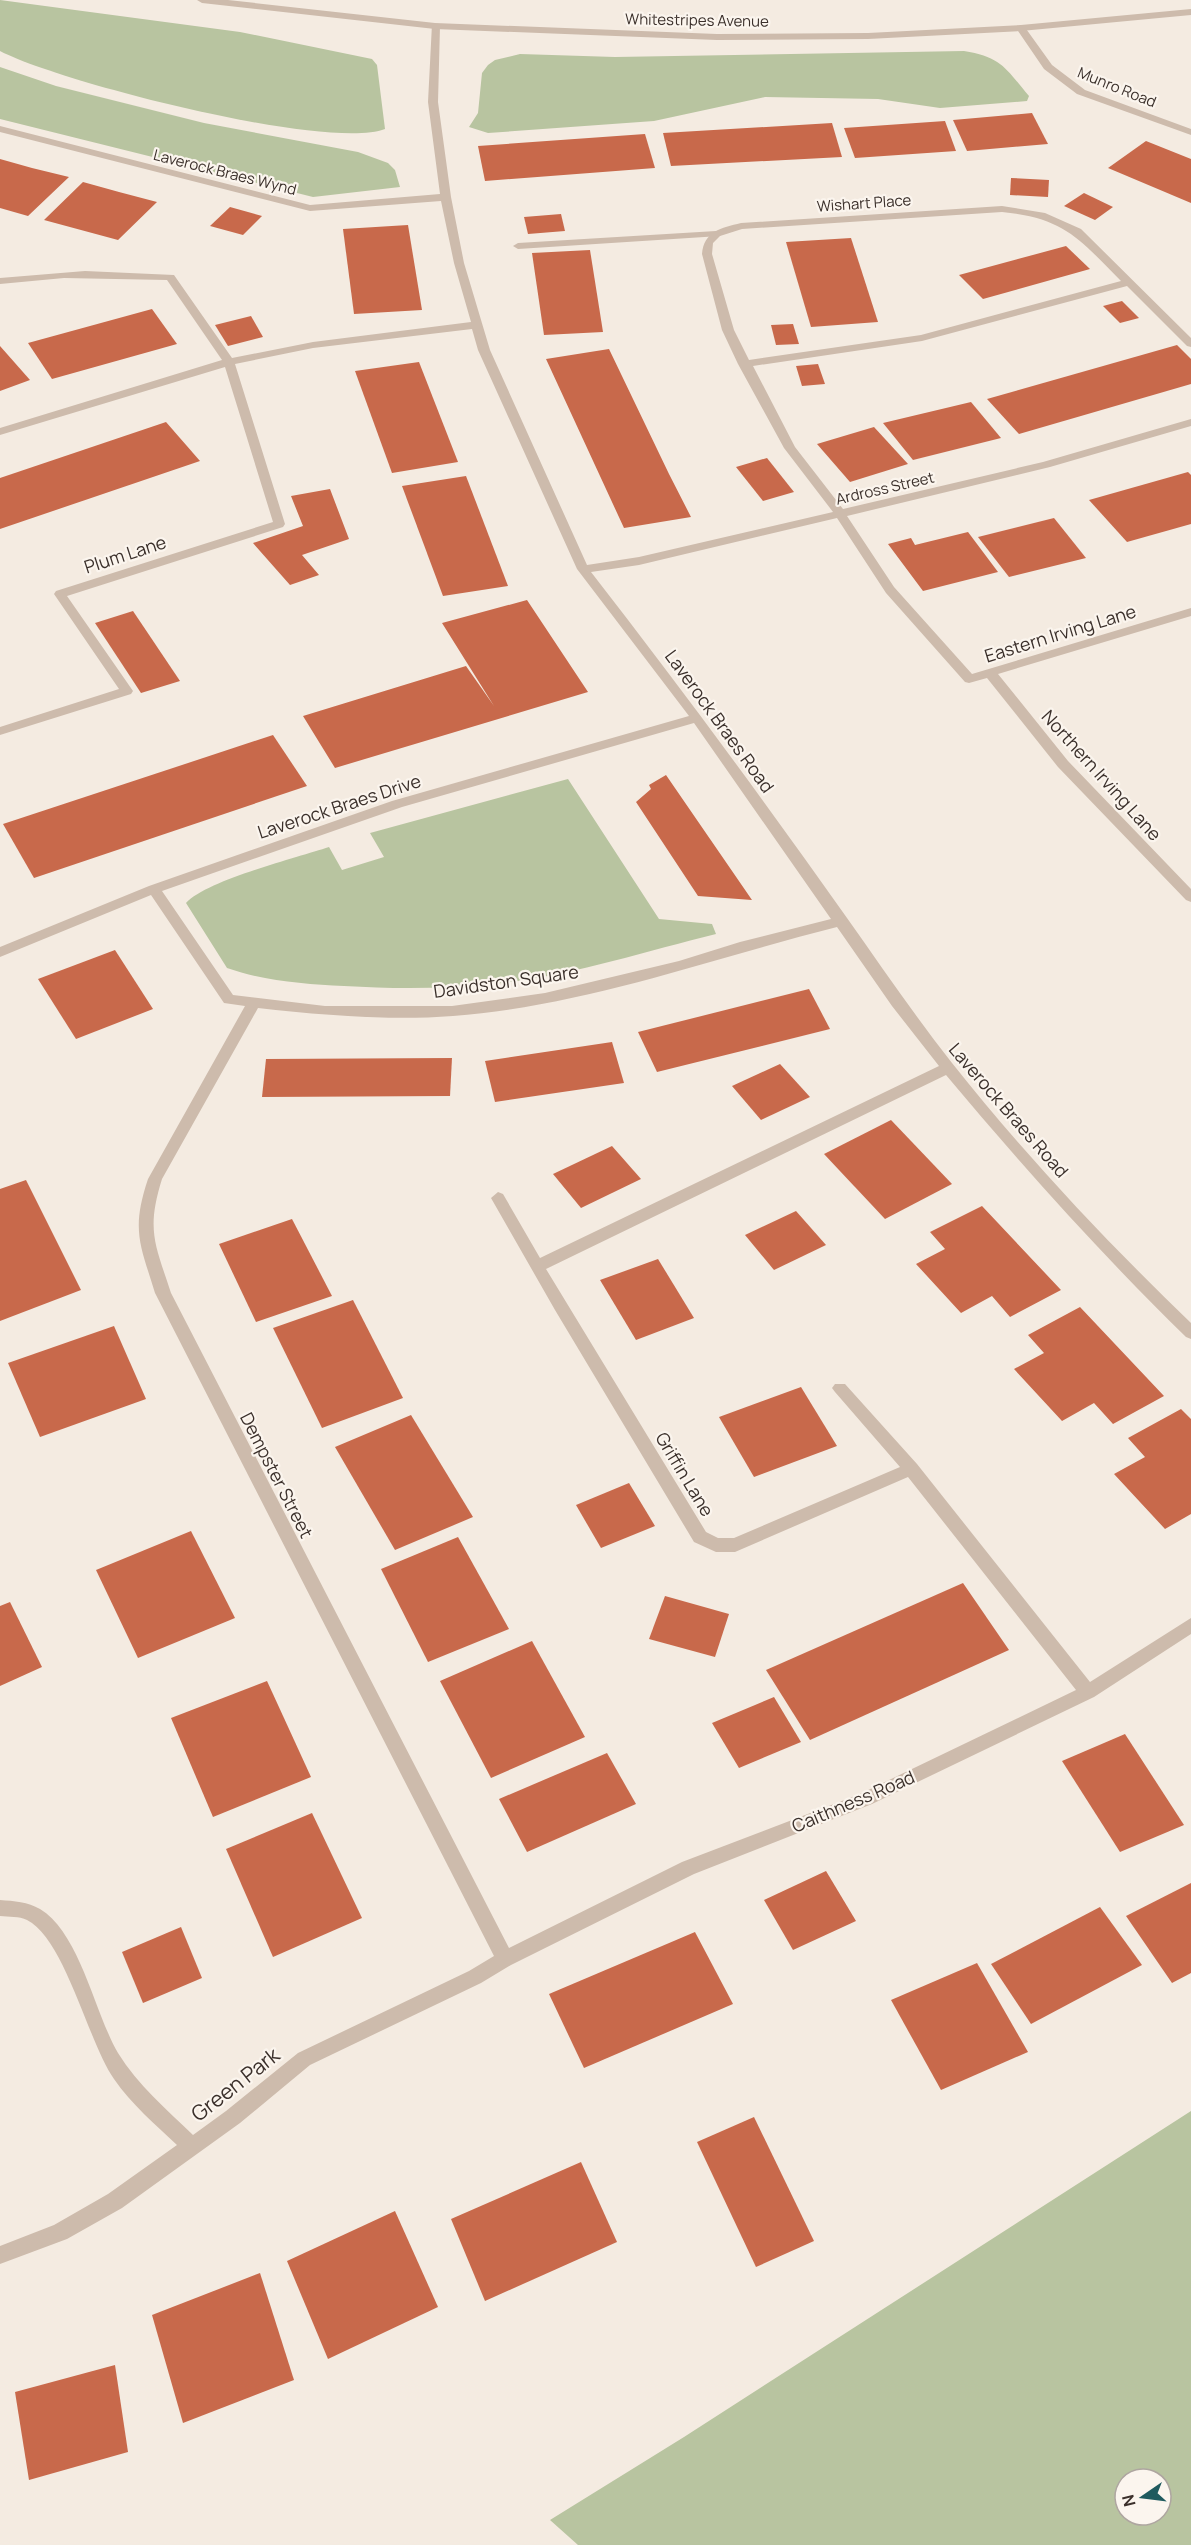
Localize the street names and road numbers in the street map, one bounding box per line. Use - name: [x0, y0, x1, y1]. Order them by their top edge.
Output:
- street label: Whitestripes Avenue: [625, 8, 769, 32]
- street label: Munro Road: [1075, 62, 1159, 112]
- street label: Laverock Braes Wynd: [151, 144, 299, 200]
- street label: Wishart Place: [816, 189, 912, 217]
- street label: Ardross Street: [834, 466, 936, 510]
- street label: Plum Lane: [81, 529, 169, 579]
- street label: Eastern Irving Lane: [981, 599, 1139, 667]
- street label: Laverock Braes Road: [660, 645, 780, 797]
- street label: Northern Irving Lane: [1037, 705, 1167, 845]
- street label: Laverock Braes Drive: [254, 768, 424, 844]
- street label: Davidston Square: [432, 959, 580, 1003]
- street label: Laverock Braes Road: [944, 1038, 1074, 1182]
- street label: Dempster Street: [235, 1408, 319, 1542]
- street label: Griffin Lane: [650, 1427, 720, 1521]
- street label: Caithness Road: [788, 1764, 918, 1838]
- street label: Green Park: [185, 2040, 285, 2127]

